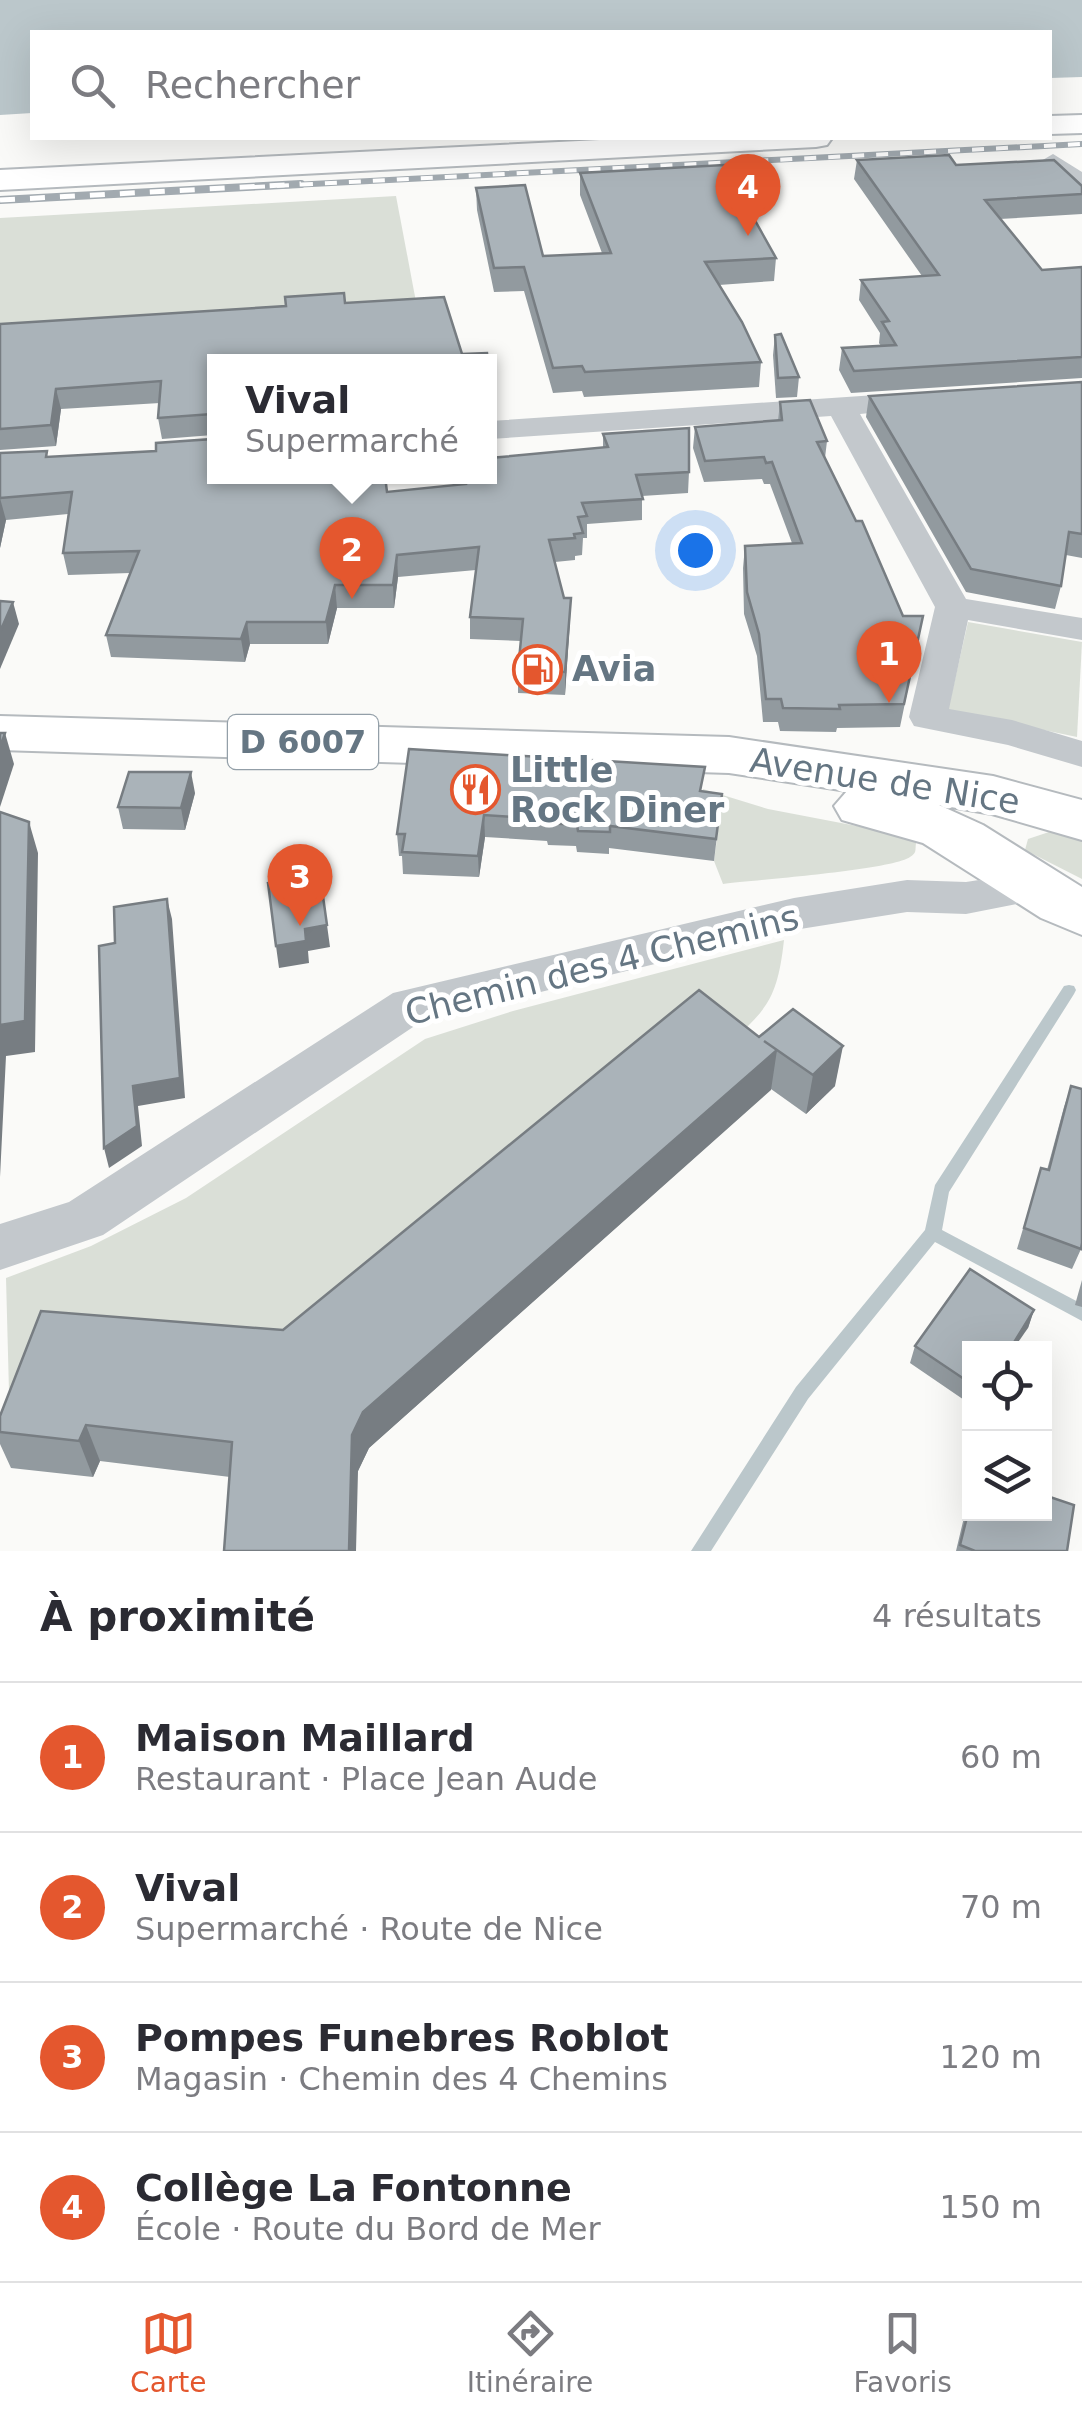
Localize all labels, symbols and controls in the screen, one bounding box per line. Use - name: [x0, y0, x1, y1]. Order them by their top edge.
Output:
- search box: [30, 30, 1052, 140]
- icon: search: [65, 58, 120, 113]
- text: Rechercher: [145, 63, 360, 107]
- pin: 4: [716, 154, 780, 236]
- popup: [207, 354, 497, 484]
- text: Vival: [245, 378, 350, 422]
- text: Supermarché: [245, 422, 459, 460]
- pin: 2: [320, 516, 384, 599]
- your location: [670, 525, 721, 576]
- pin: 1: [856, 620, 922, 703]
- fuel station icon: Avia: [511, 643, 563, 695]
- place label: Avia: [572, 649, 656, 689]
- road number: D 6007: [228, 715, 378, 769]
- street label: Avenue de Nice: [747, 740, 1023, 822]
- place label: Little Rock Diner: [510, 750, 725, 830]
- restaurant icon: Little Rock Diner: [449, 764, 501, 816]
- pin: 3: [268, 844, 332, 926]
- street label: Chemin des 4 Chemins: [401, 897, 803, 1033]
- map controls: [962, 1341, 1052, 1521]
- button: locate: [962, 1341, 1052, 1431]
- button: layers: [962, 1431, 1052, 1521]
- text: À proximité: [40, 1592, 315, 1641]
- text: 4 résultats: [872, 1597, 1042, 1635]
- text: Maison Maillard: [135, 1716, 475, 1760]
- text: 1: [61, 1738, 84, 1776]
- text: 60 m: [960, 1738, 1042, 1776]
- text: Restaurant · Place Jean Aude: [135, 1760, 597, 1798]
- text: Vival: [135, 1866, 240, 1910]
- text: 2: [61, 1888, 84, 1926]
- text: 70 m: [960, 1888, 1042, 1926]
- text: Supermarché · Route de Nice: [135, 1910, 603, 1948]
- text: Pompes Funebres Roblot: [135, 2016, 669, 2060]
- text: 3: [61, 2038, 84, 2076]
- text: 120 m: [940, 2038, 1042, 2076]
- text: Magasin · Chemin des 4 Chemins: [135, 2060, 668, 2098]
- text: Collège La Fontonne: [135, 2166, 572, 2210]
- text: 4: [61, 2188, 84, 2226]
- text: 150 m: [940, 2188, 1042, 2226]
- text: École · Route du Bord de Mer: [135, 2210, 601, 2248]
- tab: Carte: [130, 2306, 207, 2399]
- tab: Itinéraire: [467, 2306, 593, 2399]
- tab: Favoris: [854, 2306, 952, 2399]

